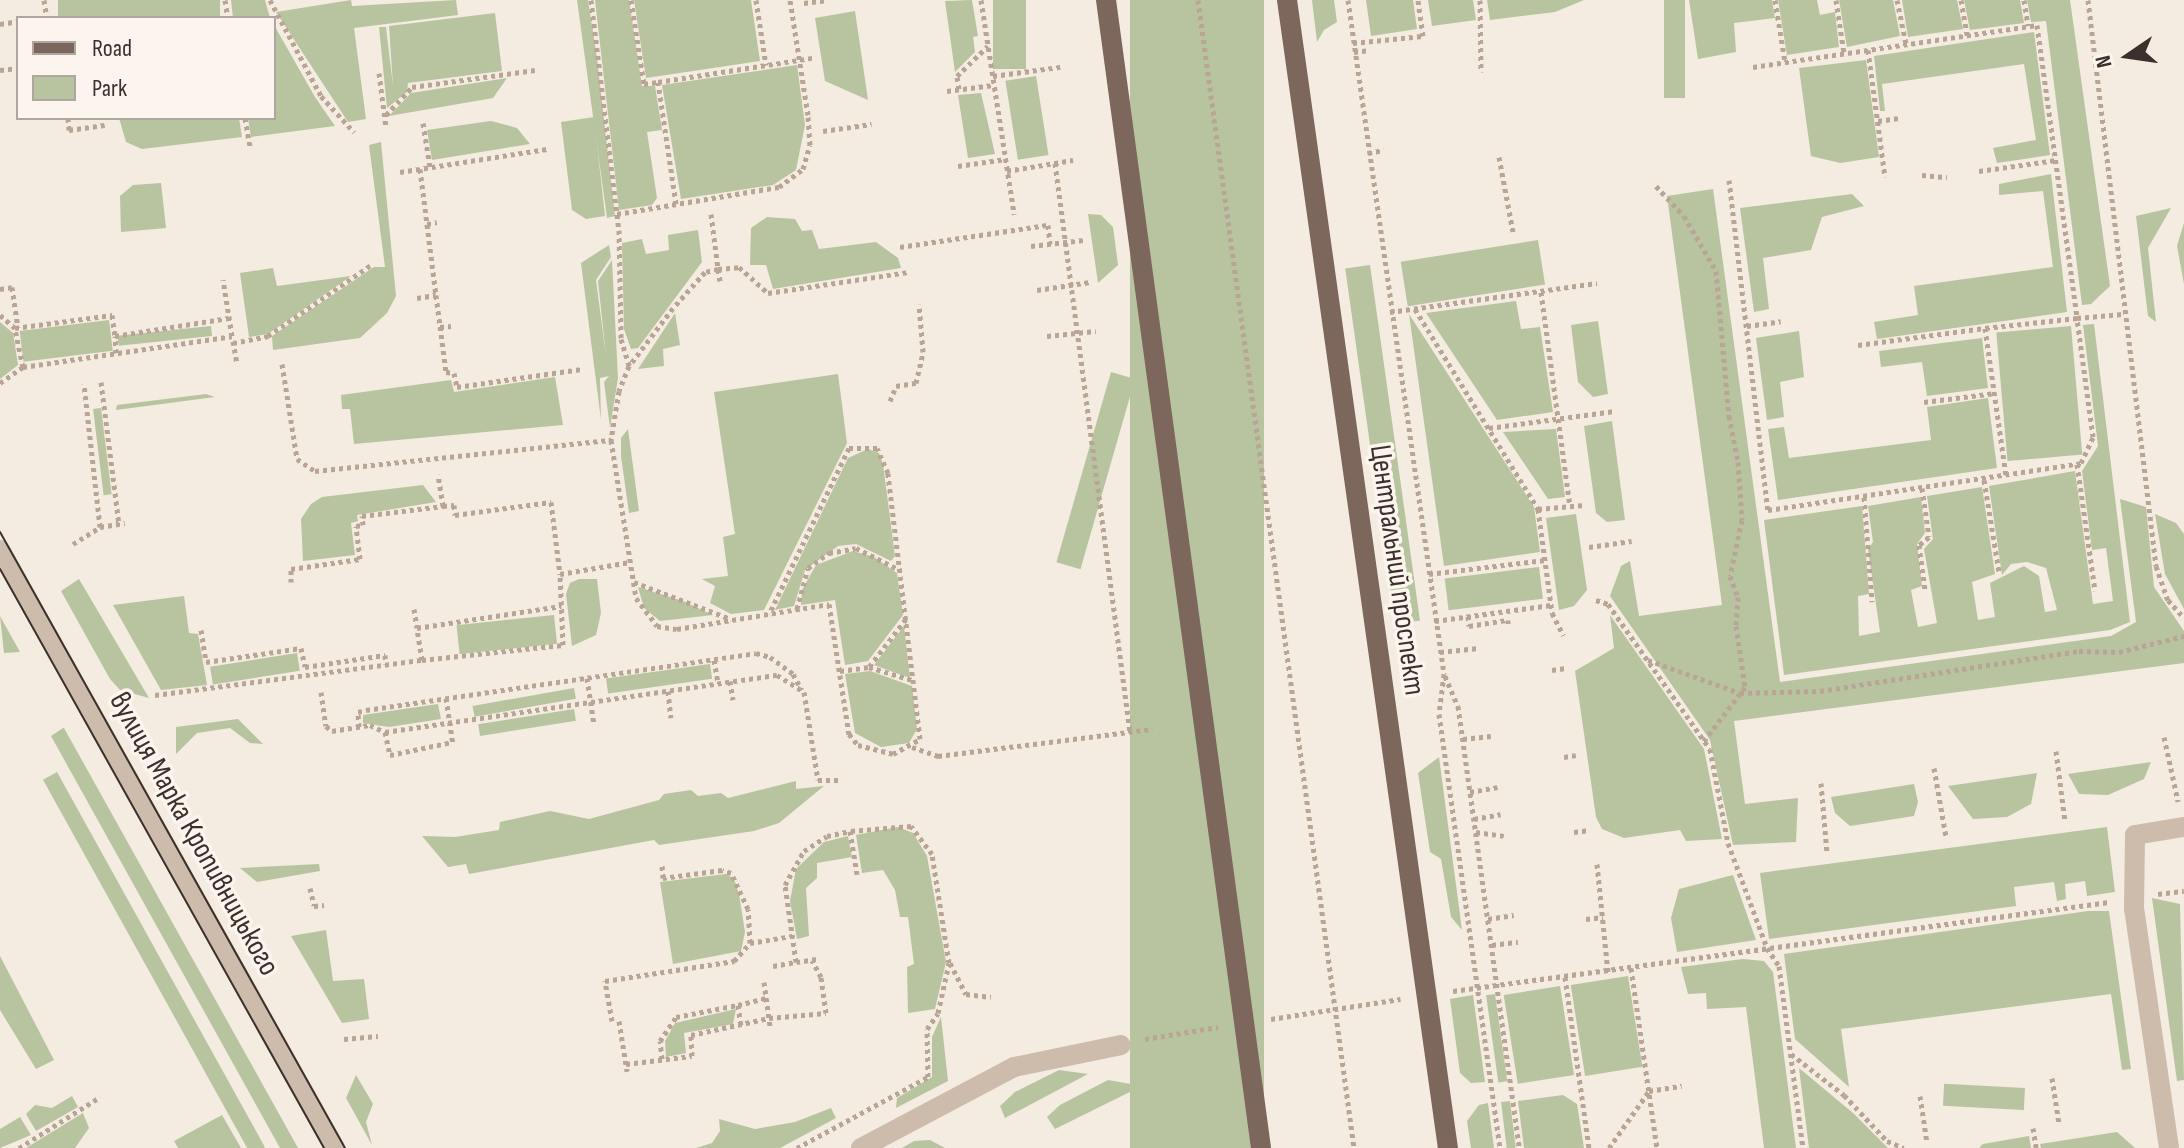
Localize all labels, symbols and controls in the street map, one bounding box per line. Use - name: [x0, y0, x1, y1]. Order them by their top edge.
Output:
- legend: [16, 16, 276, 120]
- north arrow: [2088, 16, 2168, 96]
- text: Road: [92, 34, 132, 63]
- text: N: [2090, 53, 2119, 70]
- text: Park: [92, 74, 127, 103]
- street label: Центральний проспект: [1362, 443, 1432, 697]
- street label: вулиця Марка Кропивницького: [101, 686, 287, 982]

